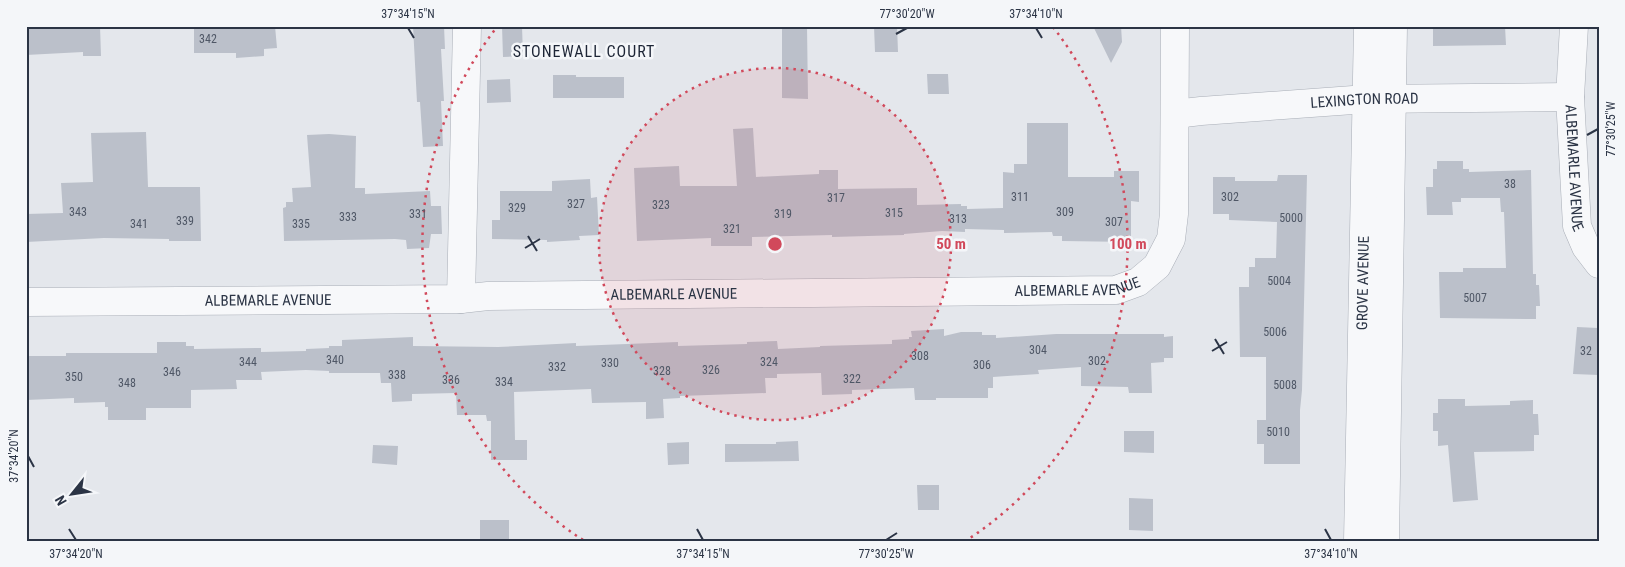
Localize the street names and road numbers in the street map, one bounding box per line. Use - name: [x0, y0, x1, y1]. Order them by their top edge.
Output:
- street label: LEXINGTON ROAD: [1310, 89, 1419, 112]
- street label: ALBEMARLE AVENUE: [1561, 104, 1587, 234]
- street label: GROVE AVENUE: [1353, 236, 1373, 330]
- street label: ALBEMARLE AVENUE: [1014, 273, 1143, 300]
- street label: ALBEMARLE AVENUE: [610, 285, 737, 304]
- street label: ALBEMARLE AVENUE: [205, 291, 331, 310]

